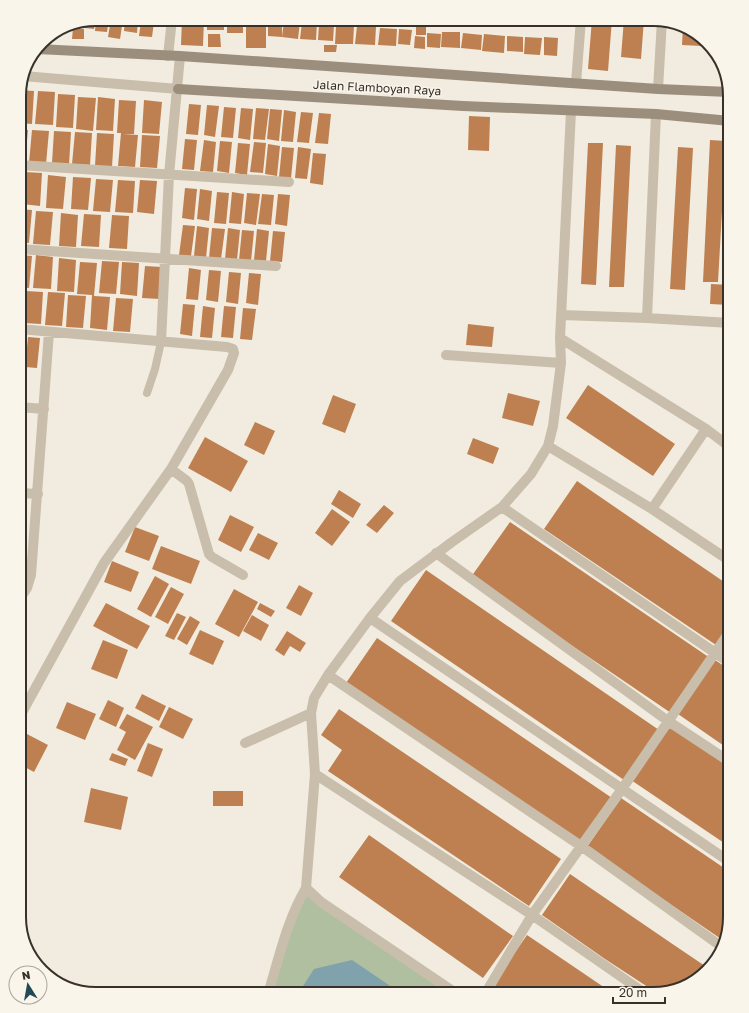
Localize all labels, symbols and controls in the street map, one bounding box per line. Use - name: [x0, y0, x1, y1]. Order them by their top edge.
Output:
- street label: Jalan Flamboyan Raya: [313, 77, 442, 98]
- north arrow: [8, 965, 48, 1005]
- text: N: [21, 968, 31, 982]
- scale bar: [613, 979, 665, 1005]
- text: 20 m: [619, 985, 647, 1000]

